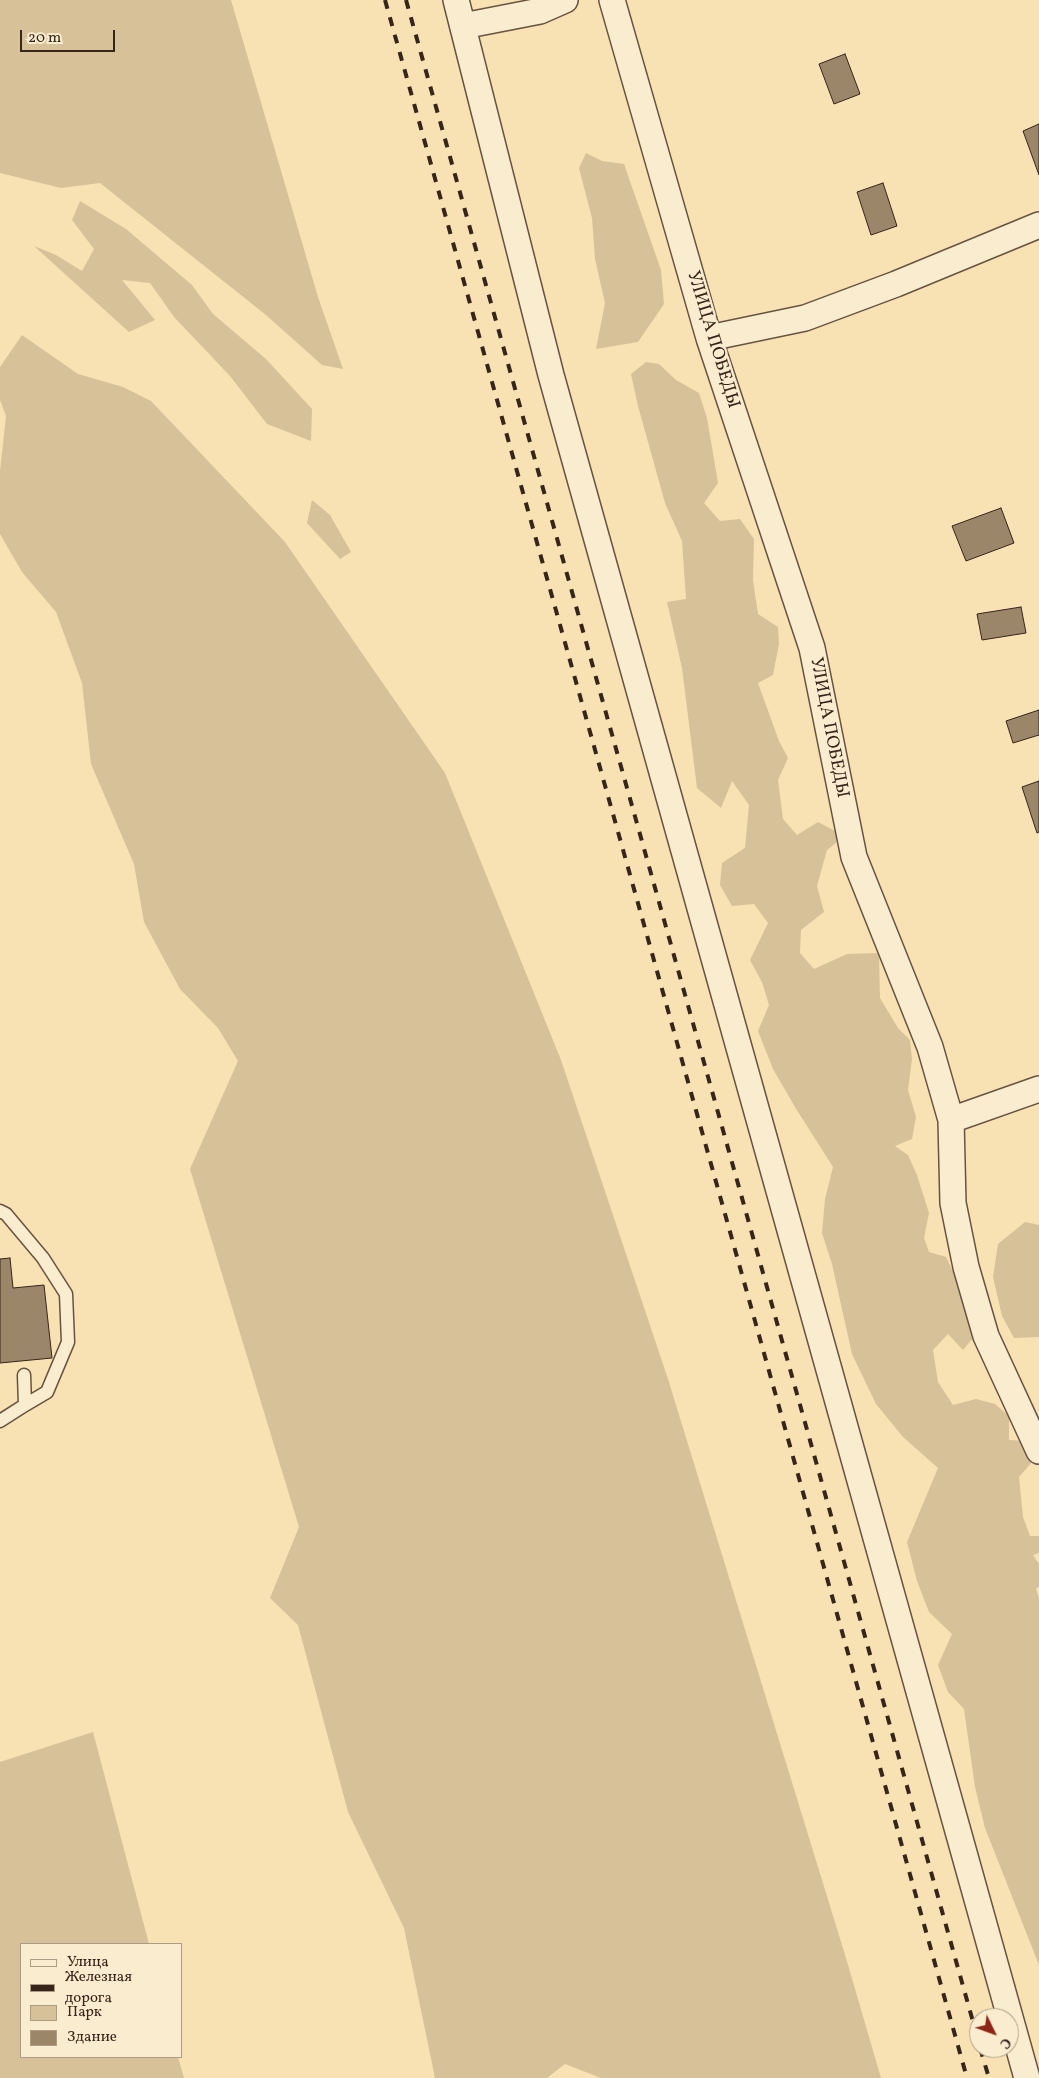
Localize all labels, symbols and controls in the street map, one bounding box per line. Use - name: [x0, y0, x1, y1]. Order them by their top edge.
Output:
- scale bar: [22, 20, 118, 52]
- text: 20 m: [28, 28, 61, 49]
- street label: УЛИЦА ПОБЕДЫ: [681, 269, 743, 411]
- street label: УЛИЦА ПОБЕДЫ: [804, 656, 852, 800]
- legend: [20, 1943, 182, 2058]
- text: Улица: [67, 1952, 109, 1973]
- text: Железная дорога: [65, 1967, 132, 2009]
- text: Парк: [67, 2002, 102, 2023]
- north arrow: [969, 2008, 1019, 2058]
- text: Здание: [67, 2027, 117, 2048]
- text: С: [995, 2033, 1015, 2052]

